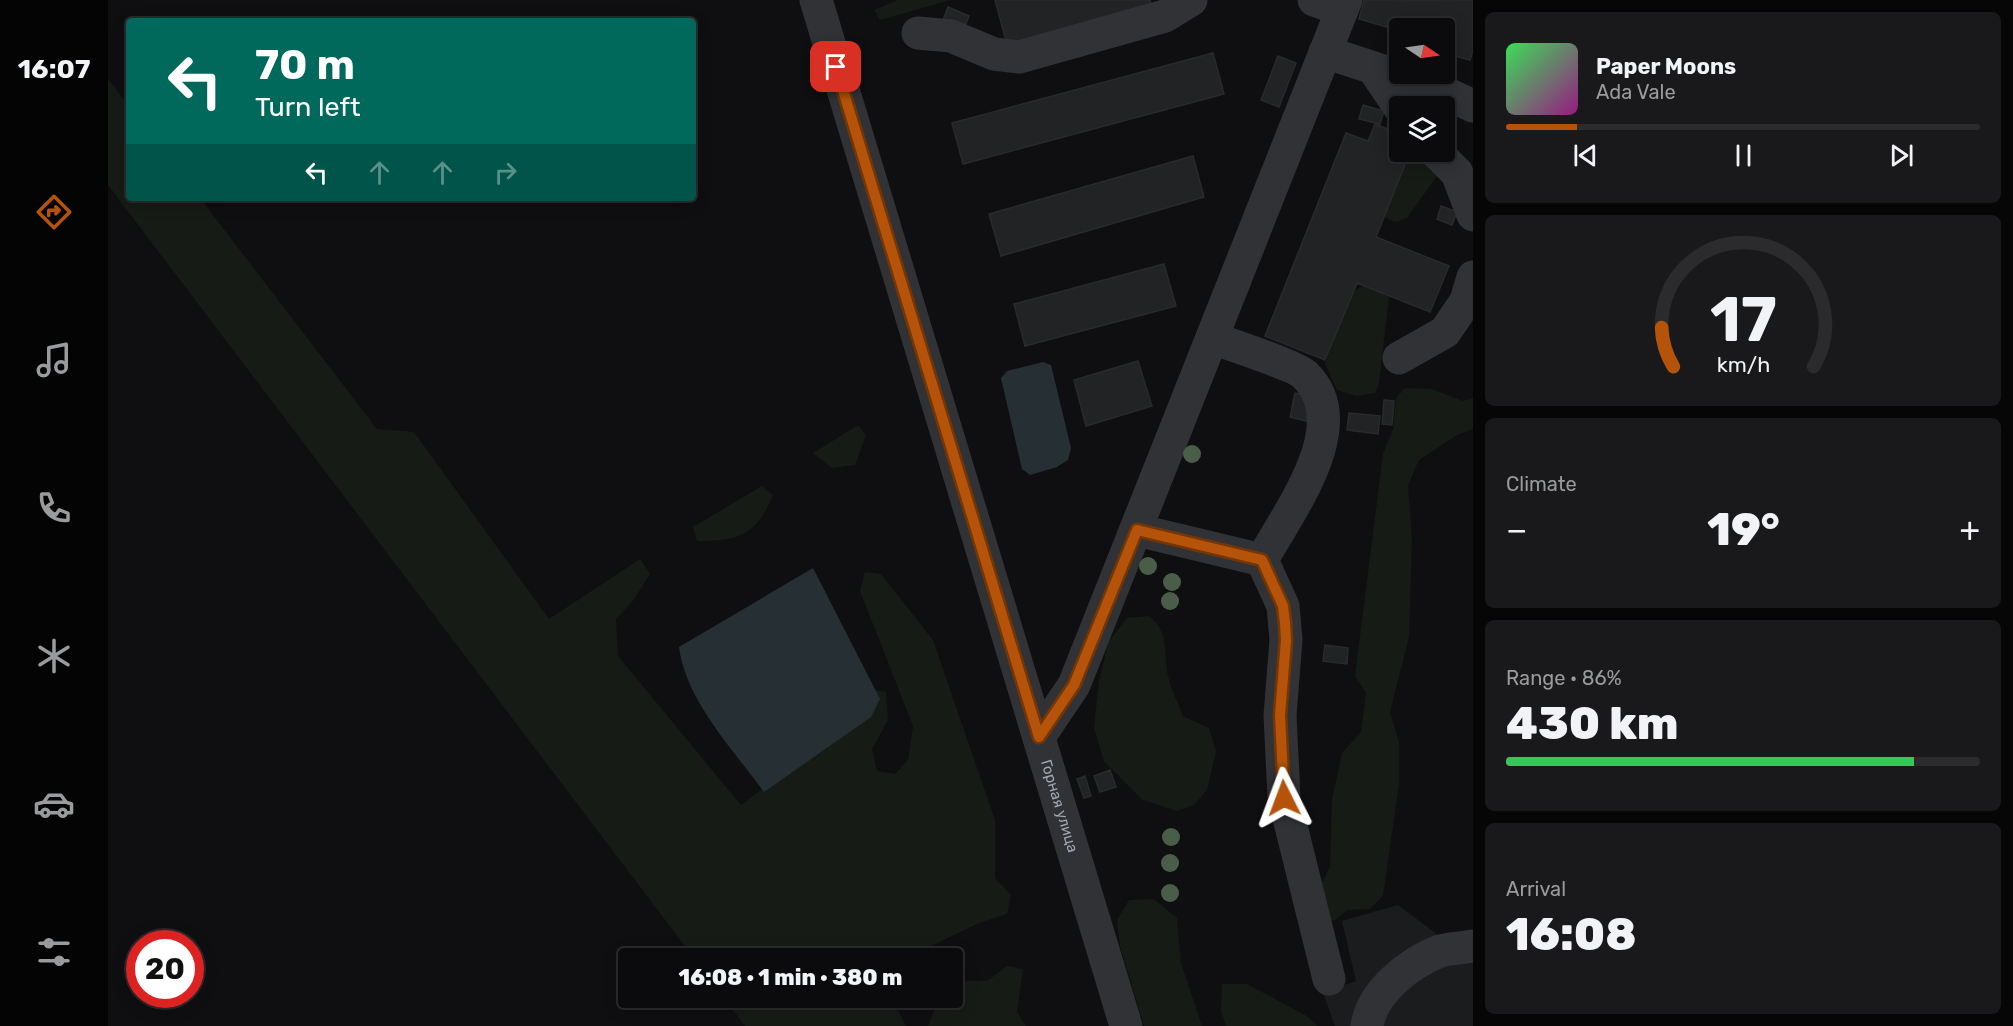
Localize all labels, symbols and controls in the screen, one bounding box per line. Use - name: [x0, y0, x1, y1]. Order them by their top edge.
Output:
- north arrow: [1389, 18, 1455, 84]
- map controls: [1389, 18, 1455, 162]
- text: 70 m: [255, 40, 355, 90]
- pin: [810, 41, 861, 92]
- icon: left: [156, 42, 234, 120]
- icon: arrive: [819, 50, 852, 83]
- text: 16:07: [18, 53, 90, 85]
- text: Paper Moons: [1596, 53, 1736, 80]
- text: Ada Vale: [1596, 80, 1676, 104]
- text: Turn left: [255, 91, 360, 123]
- button: layers: [1389, 96, 1455, 162]
- icon: previous: [1569, 139, 1602, 172]
- icon: pause: [1727, 139, 1760, 172]
- icon: next: [1885, 139, 1918, 172]
- icon: left: [300, 156, 333, 189]
- icon: ahead: [363, 156, 396, 189]
- icon: ahead: [426, 156, 459, 189]
- icon: right: [489, 156, 522, 189]
- icon: directions: [33, 191, 75, 233]
- text: 17: [1710, 283, 1776, 357]
- icon: music: [33, 339, 75, 381]
- text: km/h: [1716, 353, 1770, 378]
- text: Climate: [1506, 472, 1577, 496]
- icon: phone: [33, 487, 75, 529]
- text: 19°: [1707, 503, 1780, 556]
- text: −: [1506, 510, 1527, 549]
- text: +: [1959, 510, 1980, 549]
- icon: climate: [33, 635, 75, 677]
- text: Range · 86%: [1506, 666, 1622, 690]
- text: 430 km: [1506, 697, 1679, 750]
- street label: Горная улица: [1037, 757, 1082, 855]
- position arrow: [1252, 766, 1316, 830]
- icon: car: [33, 783, 75, 825]
- text: Arrival: [1506, 877, 1566, 901]
- text: 16:08: [1506, 908, 1636, 961]
- speed limit sign: 20: [126, 930, 204, 1008]
- icon: filters: [33, 931, 75, 973]
- text: 16:08 · 1 min · 380 m: [679, 964, 902, 991]

